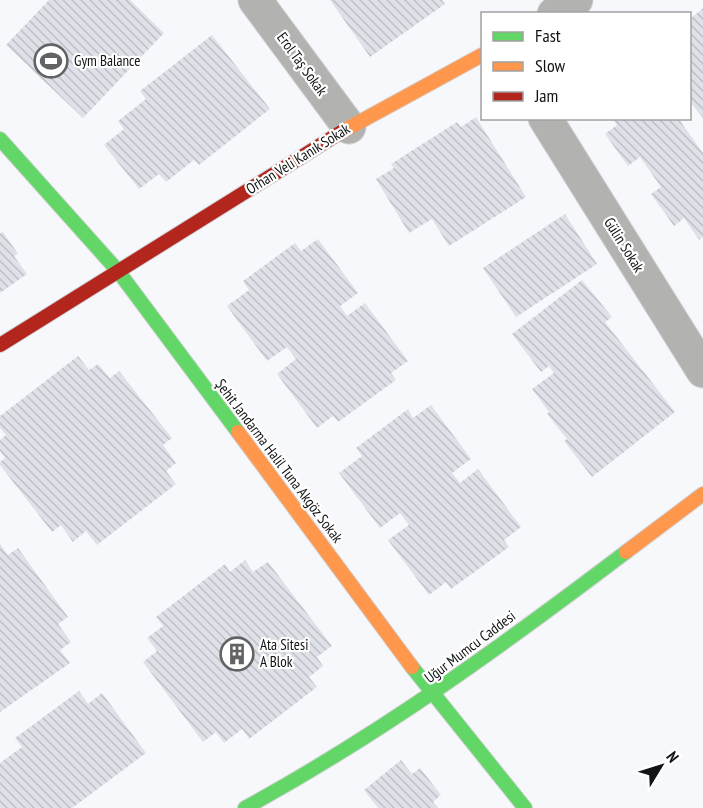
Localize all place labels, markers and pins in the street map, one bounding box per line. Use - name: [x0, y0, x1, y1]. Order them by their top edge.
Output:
- sports icon: Gym Balance: [33, 43, 69, 79]
- place label: Gym Balance: [74, 51, 140, 70]
- place label: Ata Sitesi A Blok: [260, 635, 308, 671]
- building icon: Ata Sitesi A Blok: [219, 636, 255, 672]

